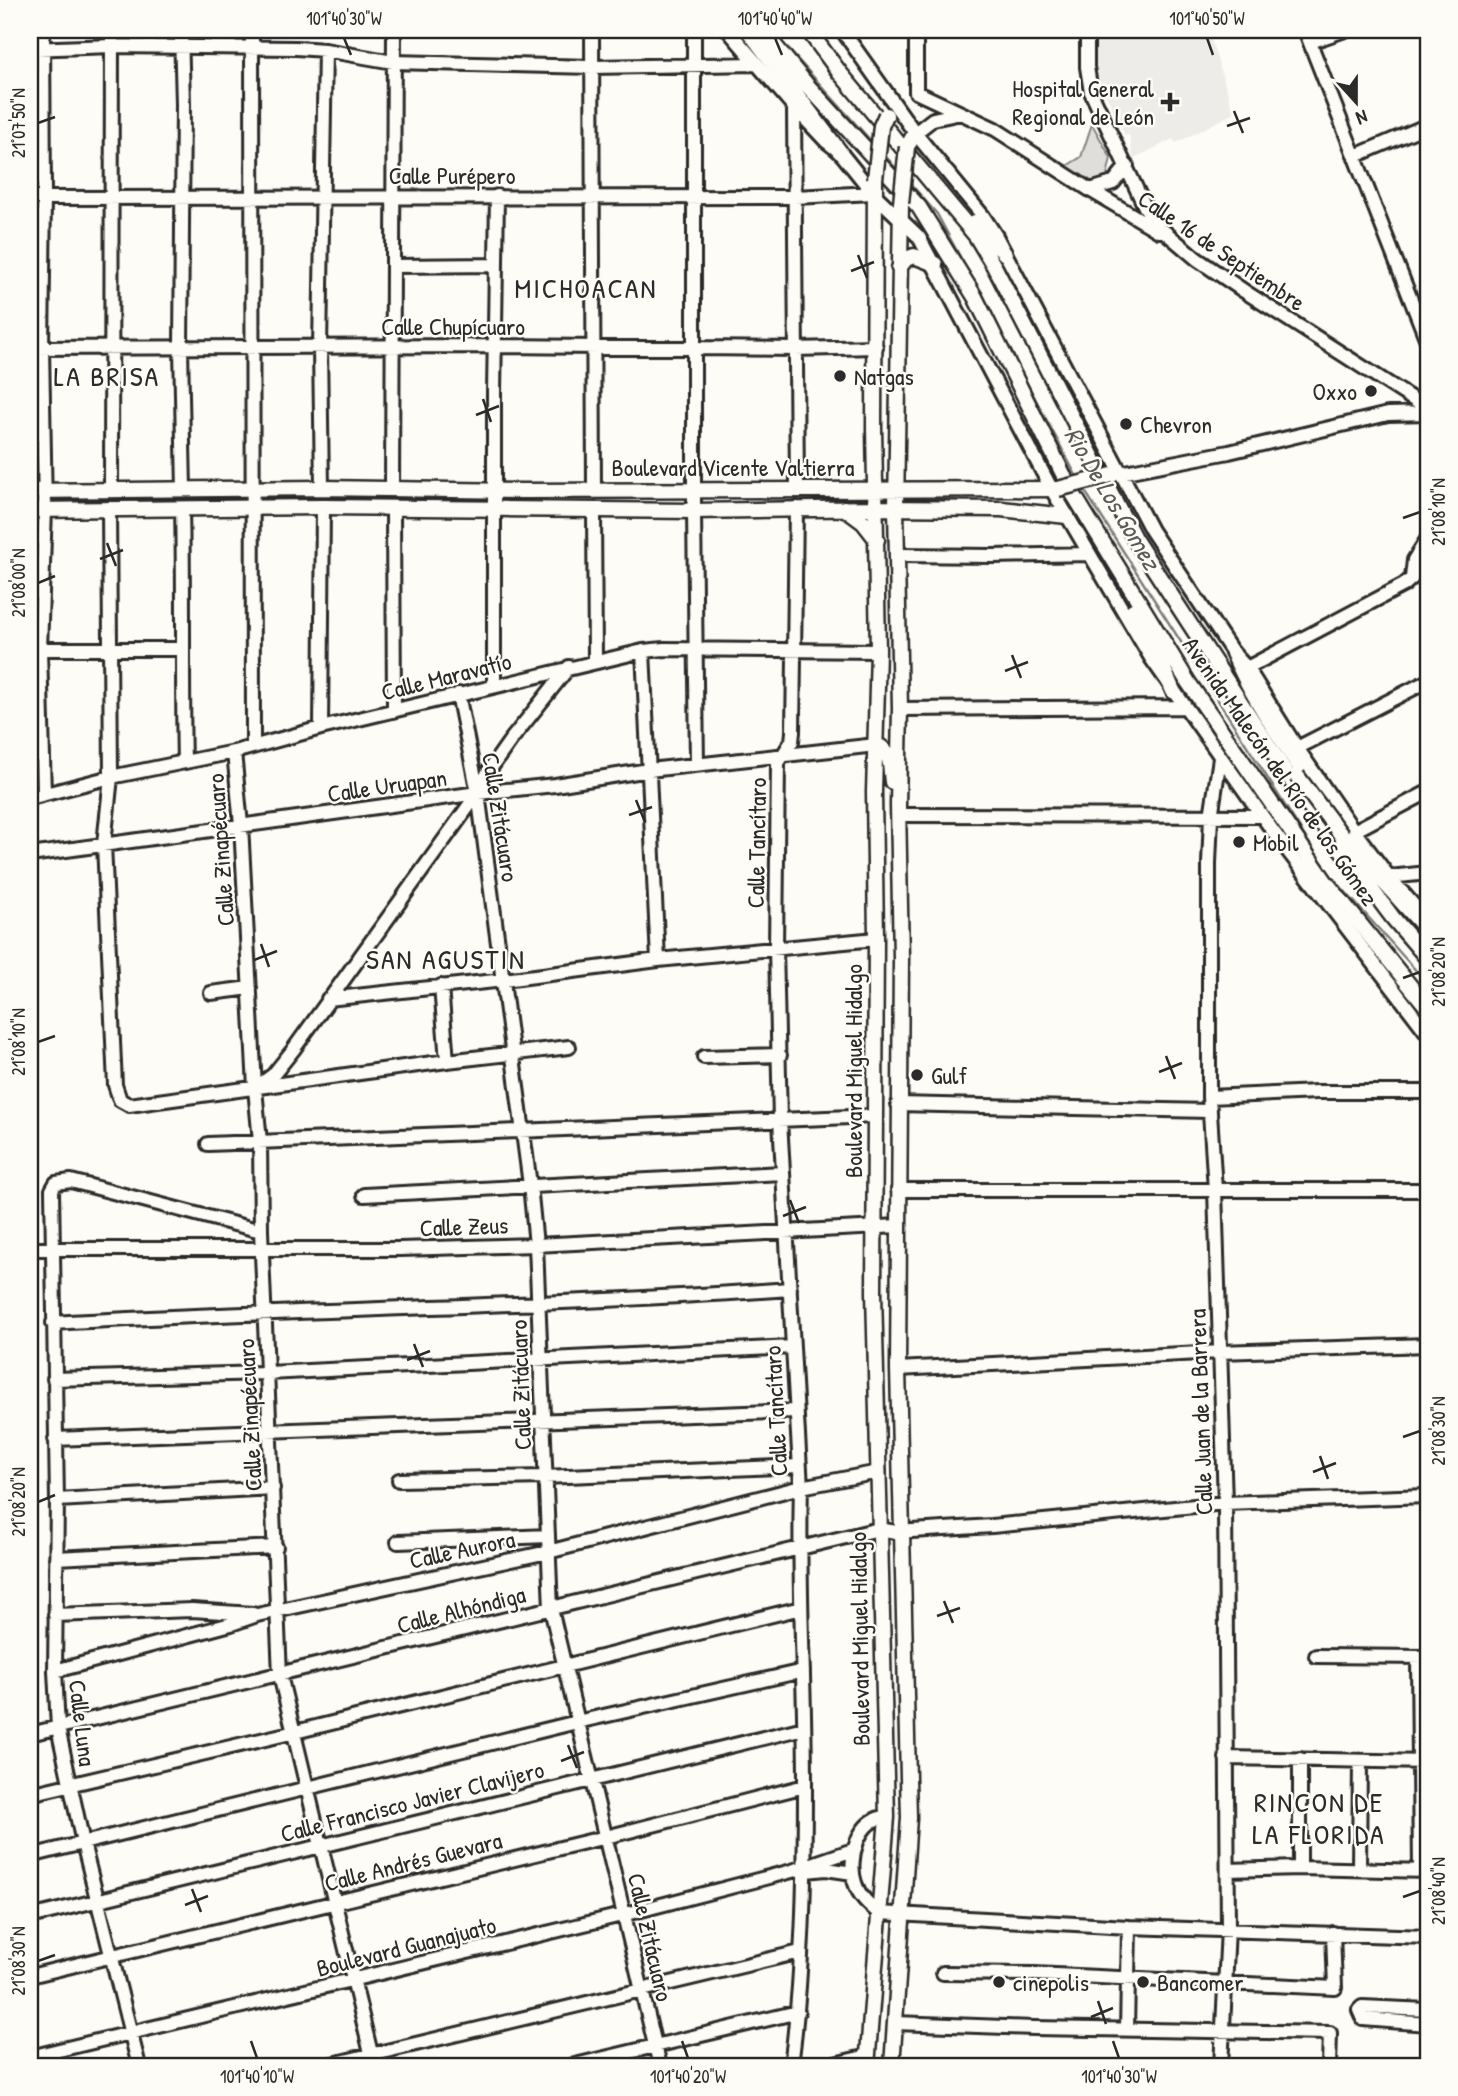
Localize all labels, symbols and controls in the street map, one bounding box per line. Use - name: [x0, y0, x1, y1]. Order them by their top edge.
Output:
- text: 101°40'30"W: [306, 6, 382, 31]
- text: 101°40'40"W: [738, 6, 812, 31]
- text: 101°40'50"W: [1169, 6, 1245, 31]
- north arrow: [1322, 66, 1392, 136]
- place label: Hospital General Regional de León: [1012, 72, 1155, 132]
- text: 21°07'50"N: [6, 88, 31, 158]
- marker: Hospital General Regional de León: [1160, 92, 1180, 112]
- text: N: [1353, 104, 1371, 132]
- street label: Calle Purépero: [389, 159, 516, 191]
- street label: Calle 16 de Septiembre: [1132, 182, 1312, 318]
- district label: MICHOACAN: [515, 269, 657, 307]
- street label: Calle Chupícuaro: [381, 310, 525, 342]
- district label: LA BRISA: [54, 357, 160, 395]
- place label: Natgas: [854, 360, 914, 392]
- marker: Natgas: [832, 368, 848, 384]
- place label: Oxxo: [1312, 375, 1357, 407]
- marker: Oxxo: [1363, 383, 1379, 399]
- place label: Chevron: [1140, 408, 1212, 440]
- marker: Chevron: [1118, 416, 1134, 432]
- water label: Rio De Los Gomez: [1057, 420, 1170, 578]
- street label: Boulevard Vicente Valtierra: [612, 451, 854, 483]
- text: 21°08'10"N: [1426, 478, 1451, 546]
- text: 21°08'00"N: [6, 548, 31, 618]
- street label: Avenida Malecón del Río de los Gómez: [1176, 630, 1386, 912]
- street label: Calle Maravatío: [378, 644, 515, 708]
- street label: Calle Zitácuaro: [475, 750, 527, 884]
- street label: Calle Uruapan: [325, 761, 449, 809]
- street label: Calle Zinapécuaro: [199, 772, 241, 927]
- street label: Calle Tancítaro: [739, 777, 773, 909]
- place label: Mobil: [1253, 826, 1299, 858]
- marker: Mobil: [1231, 834, 1247, 850]
- text: 21°08'20"N: [1426, 937, 1451, 1007]
- district label: SAN AGUSTIN: [366, 940, 526, 978]
- street label: Boulevard Miguel Hidalgo: [837, 964, 869, 1178]
- text: 21°08'10"N: [6, 1008, 31, 1076]
- place label: Gulf: [931, 1059, 968, 1091]
- marker: Gulf: [909, 1067, 925, 1083]
- street label: Calle Zeus: [419, 1208, 509, 1244]
- street label: Calle Juan de la Barrera: [1180, 1308, 1220, 1516]
- street label: Calle Zitácuaro: [502, 1319, 538, 1451]
- street label: Calle Zinapécuaro: [229, 1338, 269, 1492]
- street label: Calle Tancítaro: [756, 1345, 794, 1477]
- text: 21°08'30"N: [1426, 1396, 1451, 1466]
- text: 21°08'20"N: [6, 1467, 31, 1537]
- street label: Calle Aurora: [406, 1522, 518, 1576]
- street label: Boulevard Miguel Hidalgo: [841, 1531, 877, 1746]
- street label: Calle Alhóndiga: [393, 1578, 529, 1640]
- street label: Calle Luna: [62, 1678, 104, 1768]
- street label: Calle Francisco Javier Clavijero: [277, 1753, 547, 1849]
- district label: RINCON DE LA FLORIDA: [1252, 1783, 1386, 1853]
- street label: Calle Andrés Guevara: [321, 1823, 505, 1899]
- text: 21°08'40"N: [1426, 1857, 1451, 1925]
- street label: Calle Zitácuaro: [621, 1870, 681, 2004]
- street label: Boulevard Guanajuato: [313, 1908, 499, 1984]
- text: 21°08'30"N: [6, 1926, 31, 1996]
- place label: cinepolis: [1013, 1966, 1089, 1998]
- place label: Bancomer: [1157, 1966, 1244, 1998]
- marker: cinepolis: [991, 1974, 1007, 1990]
- marker: Bancomer: [1135, 1974, 1151, 1990]
- text: 101°40'10"W: [220, 2064, 294, 2089]
- text: 101°40'20"W: [650, 2064, 726, 2089]
- text: 101°40'30"W: [1081, 2064, 1157, 2089]

